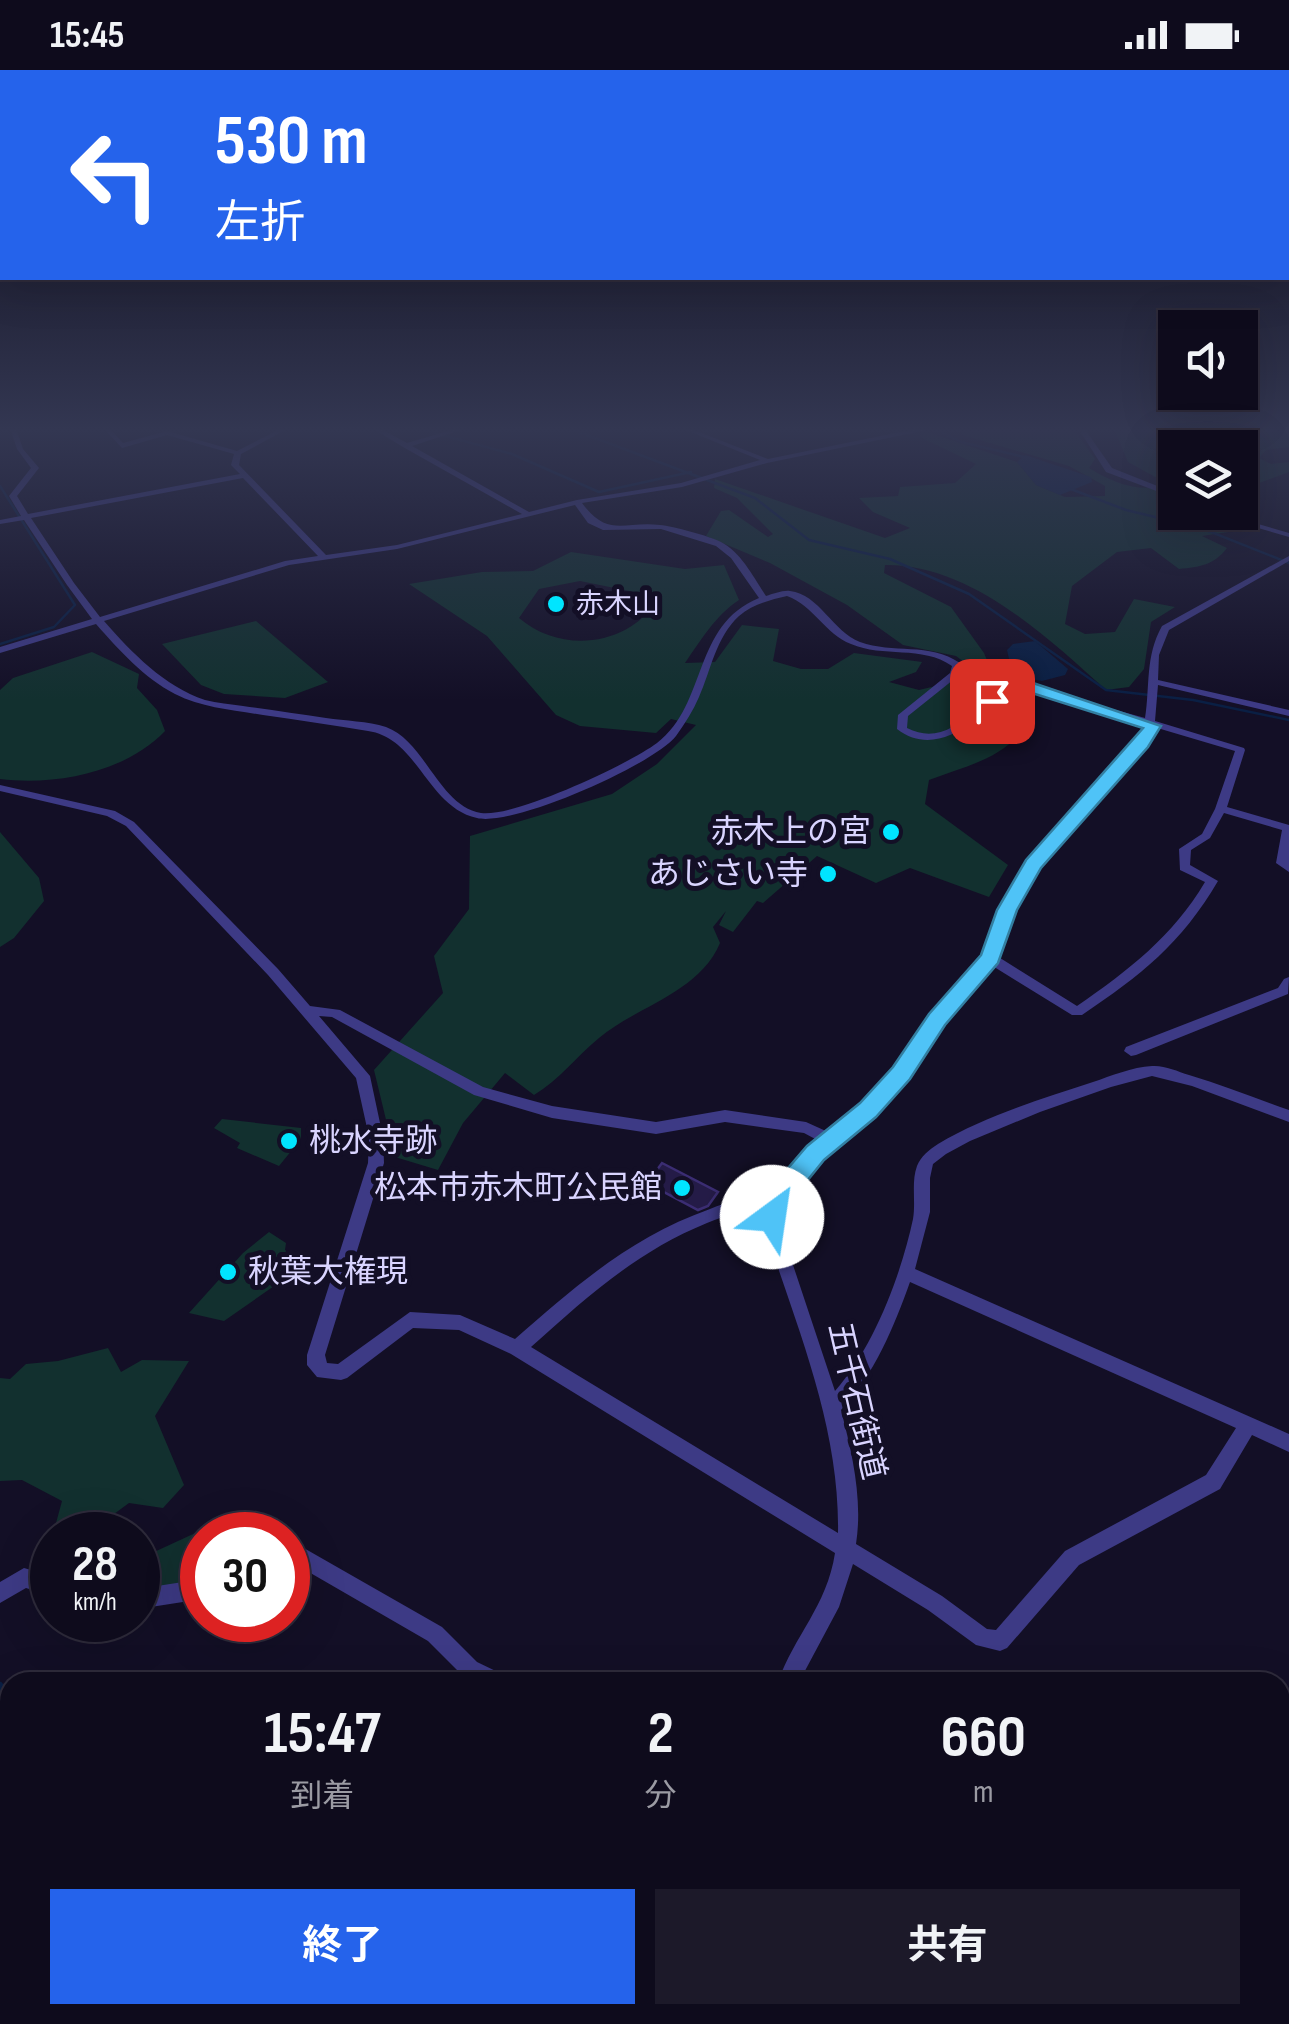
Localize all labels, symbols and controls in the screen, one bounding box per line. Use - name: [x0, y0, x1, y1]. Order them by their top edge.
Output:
- text: 15:45: [50, 13, 125, 58]
- text: 530 m: [215, 100, 368, 184]
- icon: left: [50, 110, 180, 240]
- text: 左折: [215, 196, 305, 251]
- map controls: [1158, 310, 1258, 530]
- button: sound: [1158, 310, 1258, 410]
- button: layers: [1158, 430, 1258, 530]
- place label: 赤木山: [576, 588, 660, 621]
- marker: 赤木山: [545, 593, 567, 615]
- pin: [950, 659, 1035, 744]
- icon: arrive: [965, 674, 1020, 729]
- place label: 赤木上の宮: [711, 813, 871, 852]
- marker: 赤木上の宮: [880, 821, 902, 843]
- place label: あじさい寺: [648, 855, 808, 894]
- marker: あじさい寺: [817, 863, 839, 885]
- place label: 桃水寺跡: [309, 1122, 437, 1161]
- marker: 桃水寺跡: [278, 1130, 300, 1152]
- position arrow: [720, 1165, 824, 1269]
- place label: 松本市赤木町公民館: [374, 1169, 662, 1208]
- marker: 松本市赤木町公民館: [671, 1177, 693, 1199]
- place label: 秋葉大権現: [248, 1253, 408, 1292]
- marker: 秋葉大権現: [217, 1261, 239, 1283]
- street label: 五千石街道: [819, 1319, 893, 1483]
- speed limit sign: 30: [180, 1512, 310, 1642]
- text: 28: [72, 1535, 118, 1595]
- text: km/h: [73, 1587, 117, 1618]
- text: 15:47: [264, 1698, 381, 1770]
- text: 2: [648, 1698, 674, 1770]
- text: 660: [941, 1702, 1026, 1774]
- text: m: [973, 1773, 994, 1812]
- text: 到着: [290, 1777, 354, 1816]
- text: 分: [645, 1777, 677, 1816]
- button: 終了: [50, 1889, 635, 2004]
- button: 共有: [655, 1889, 1240, 2004]

